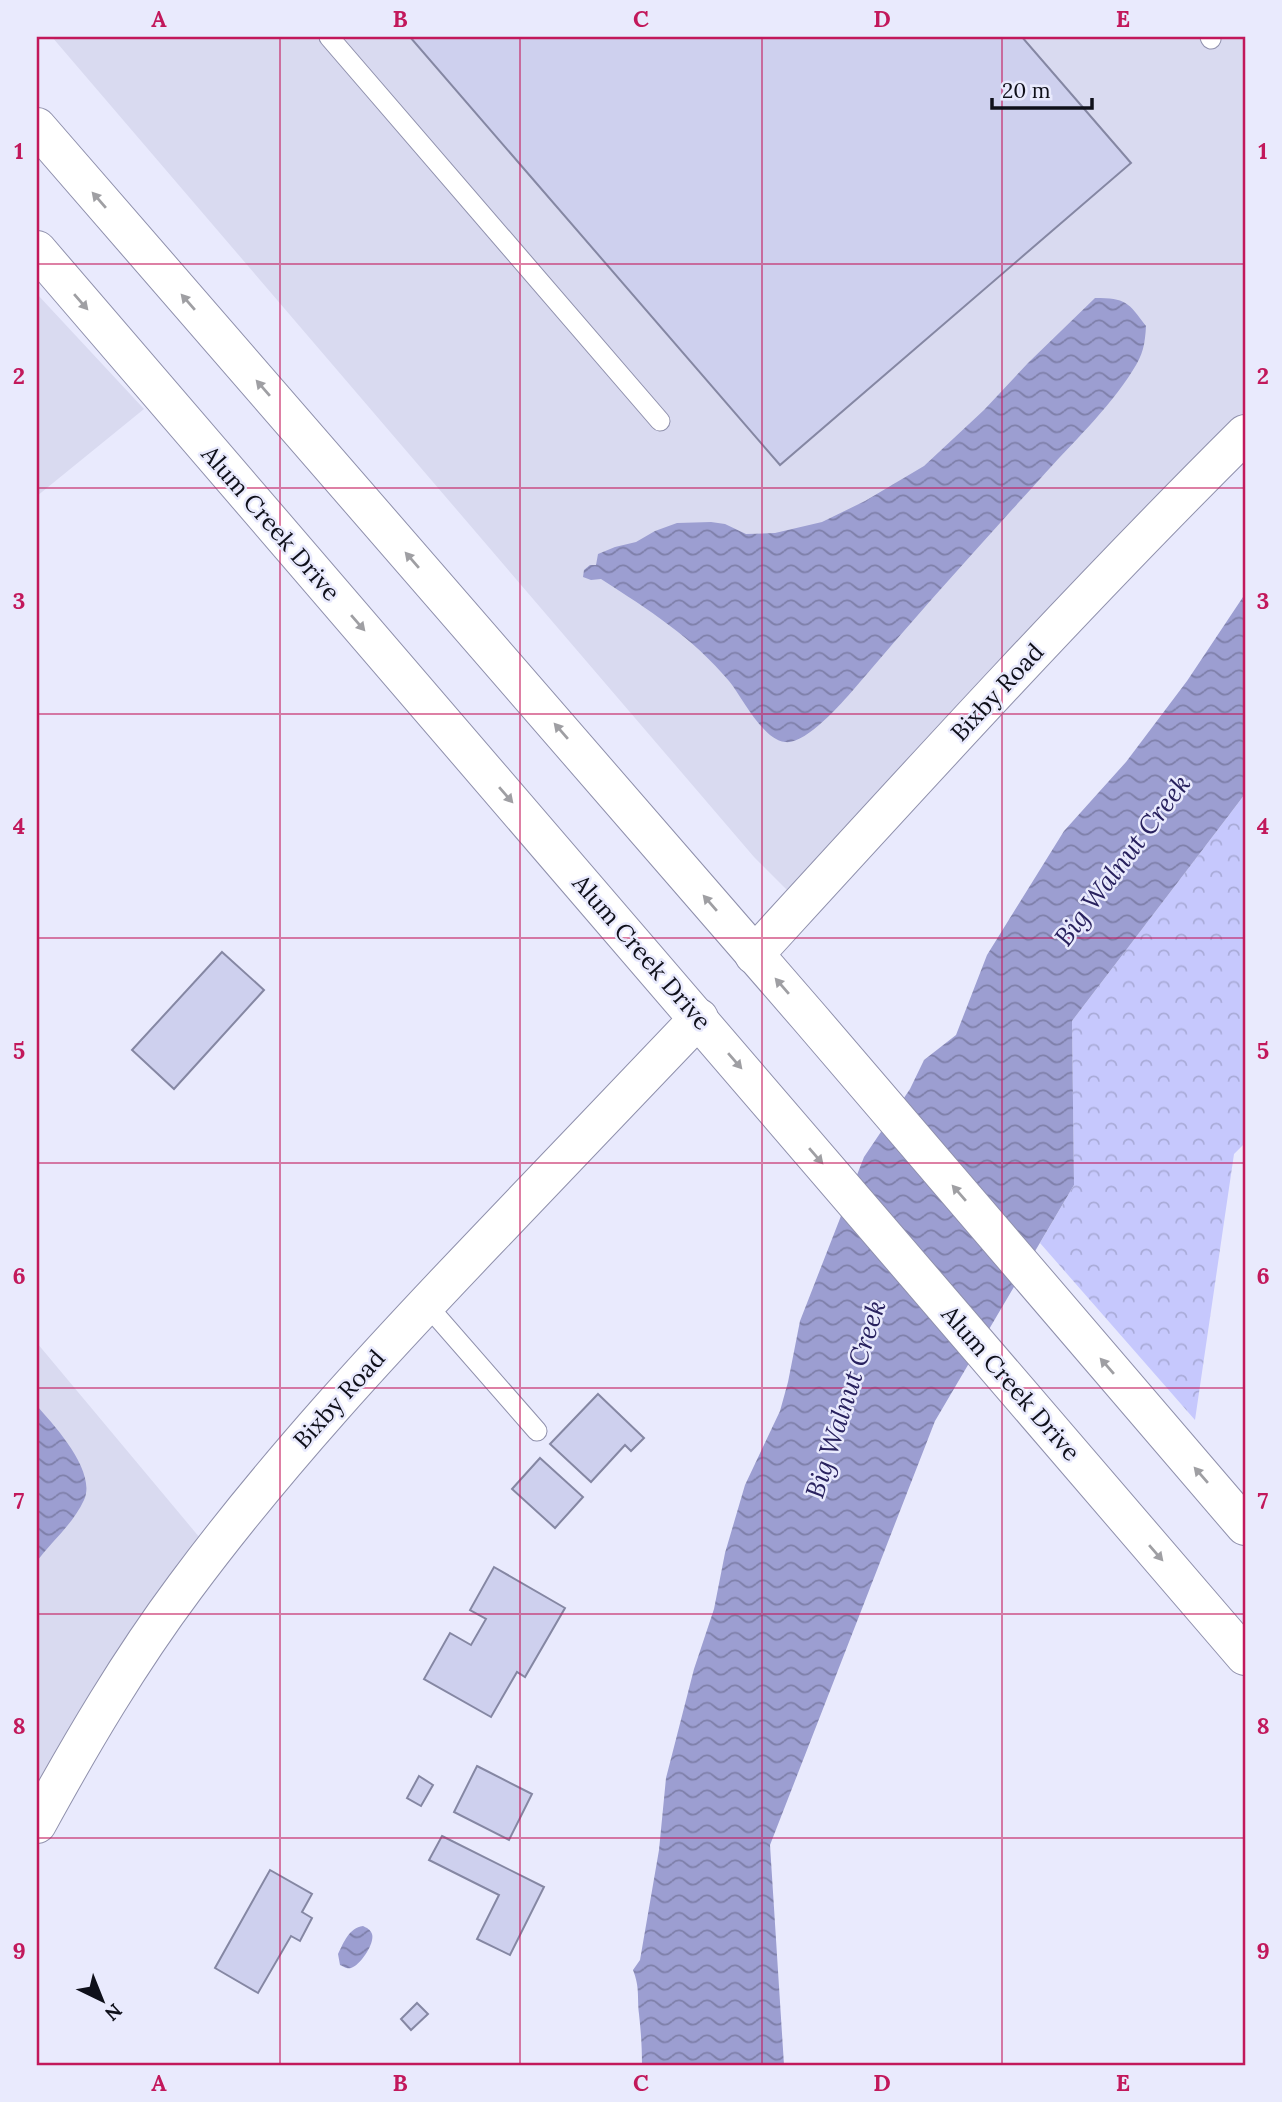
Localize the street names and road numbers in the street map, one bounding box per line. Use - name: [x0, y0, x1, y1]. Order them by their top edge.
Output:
- street label: Alum Creek Drive: [194, 438, 347, 607]
- street label: Bixby Road: [944, 637, 1050, 747]
- street label: Alum Creek Drive: [565, 867, 718, 1036]
- street label: Alum Creek Drive: [934, 1298, 1087, 1467]
- street label: Bixby Road: [286, 1343, 392, 1455]

